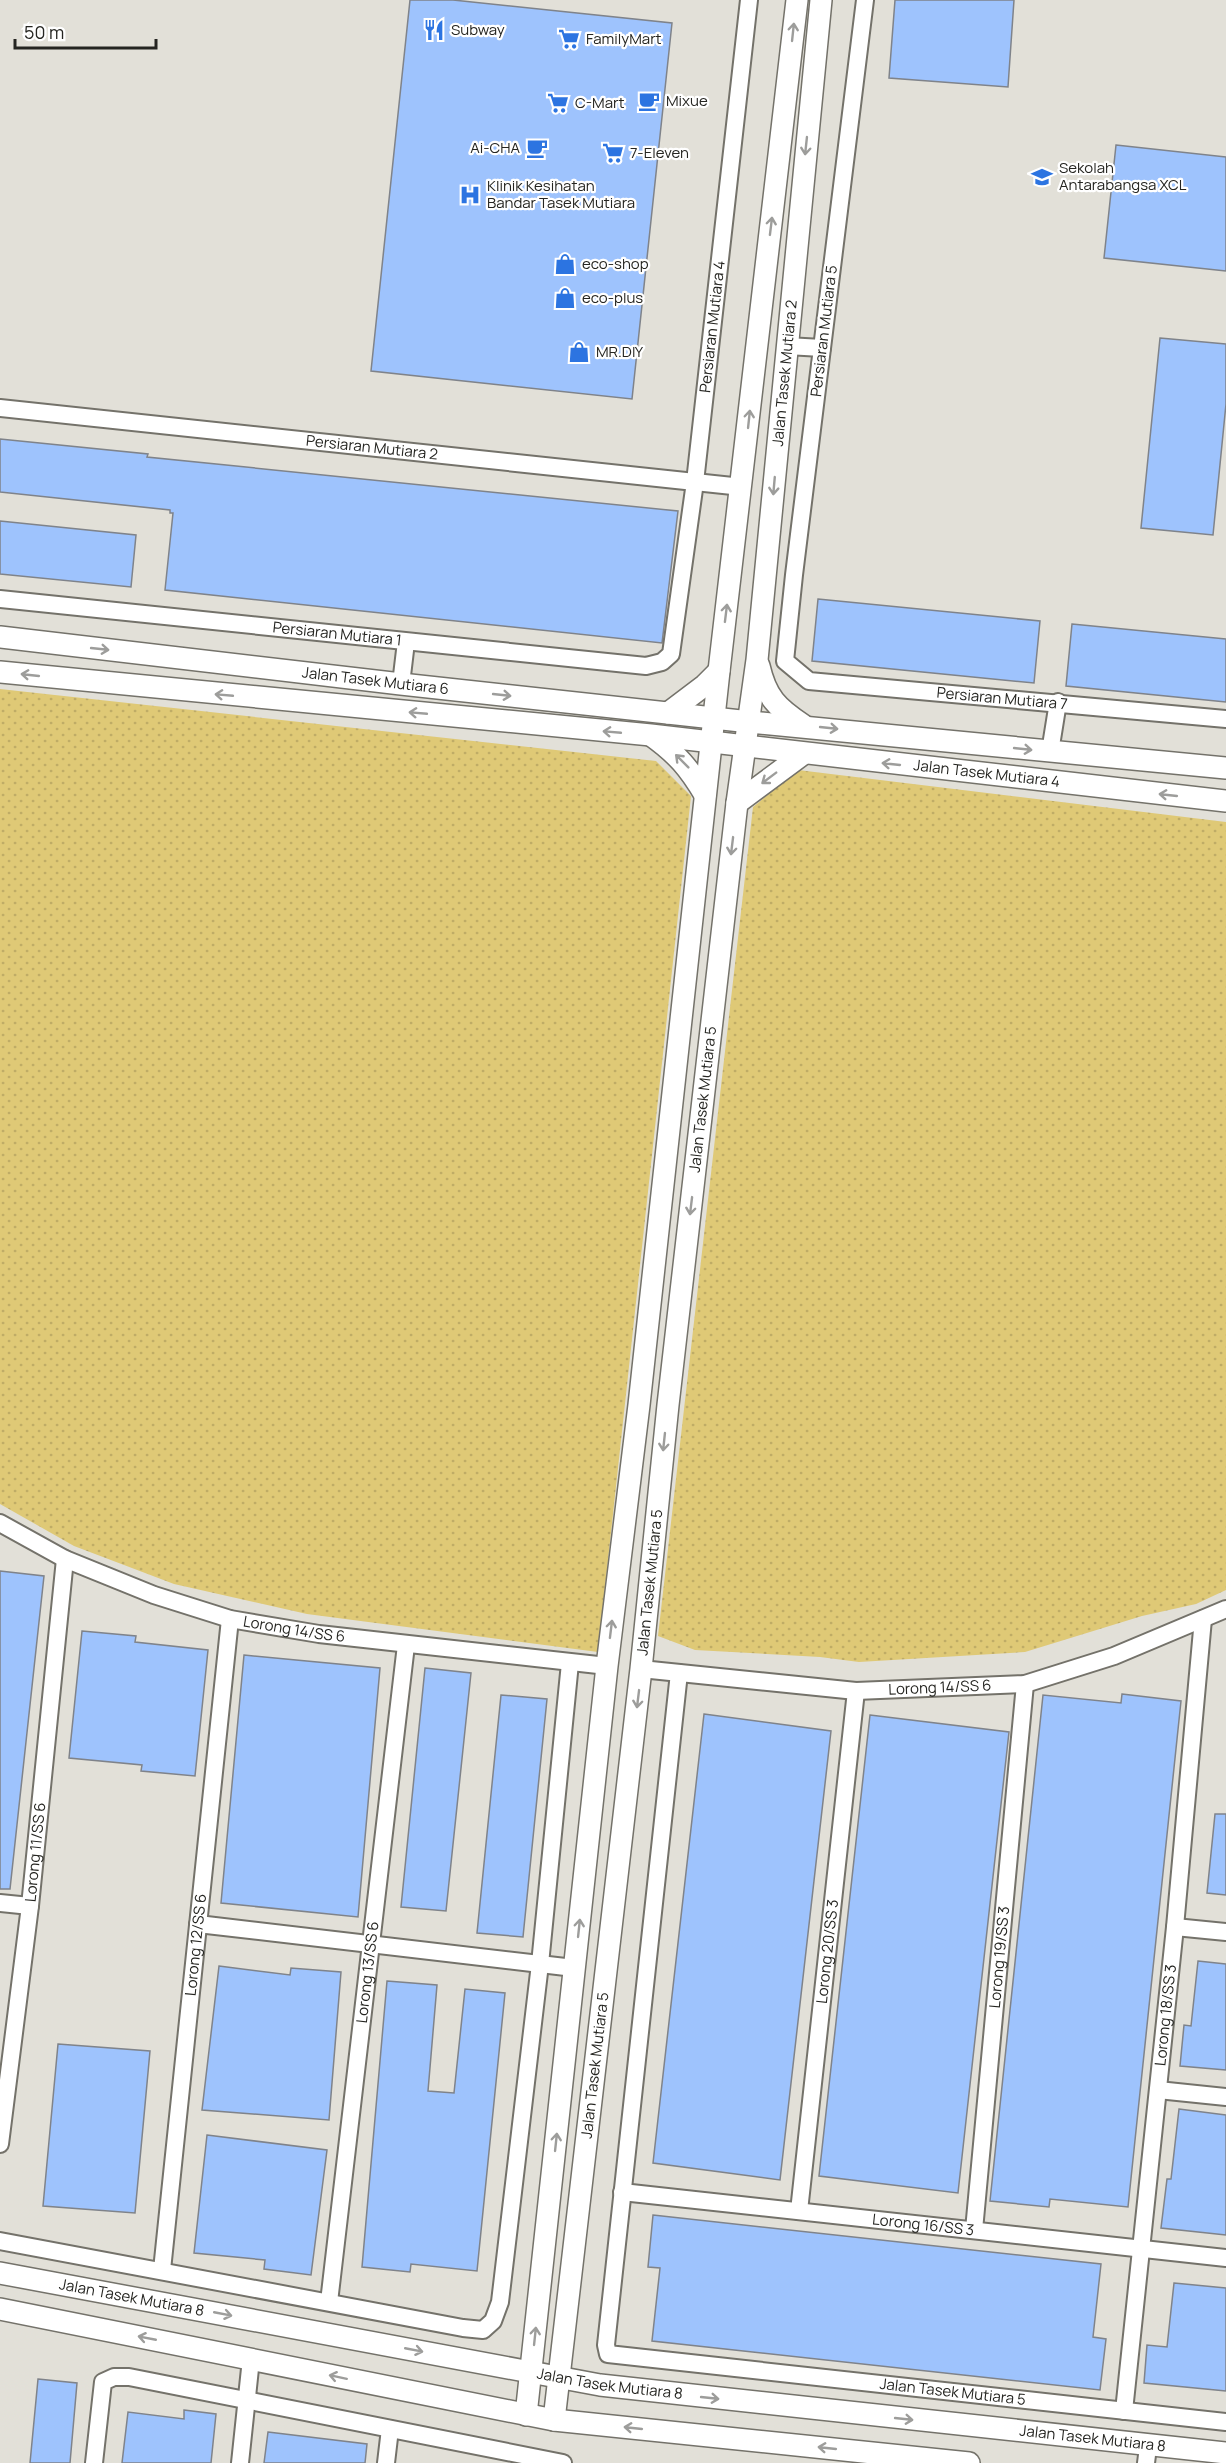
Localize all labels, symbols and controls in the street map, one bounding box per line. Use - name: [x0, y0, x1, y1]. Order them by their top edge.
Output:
- scale bar: [15, 12, 156, 50]
- restaurant icon: Subway: [422, 18, 446, 42]
- place label: Subway: [451, 19, 505, 40]
- text: 50 m: [24, 20, 64, 44]
- one-way arrow: [788, 22, 799, 42]
- supermarket icon: FamilyMart: [557, 27, 581, 51]
- place label: FamilyMart: [586, 28, 662, 49]
- cafe icon: Mixue: [637, 89, 661, 113]
- place label: Mixue: [666, 90, 708, 111]
- supermarket icon: C-Mart: [546, 91, 570, 115]
- place label: C-Mart: [575, 92, 624, 113]
- one-way arrow: [800, 135, 811, 155]
- cafe icon: Ai-CHA: [525, 136, 549, 160]
- place label: Ai-CHA: [470, 137, 520, 158]
- supermarket icon: 7-Eleven: [601, 141, 625, 165]
- place label: 7-Eleven: [630, 142, 689, 163]
- place label: Sekolah Antarabangsa XCL: [1059, 157, 1187, 195]
- school or university icon: Sekolah Antarabangsa XCL: [1030, 165, 1054, 189]
- place label: Klinik Kesihatan Bandar Tasek Mutiara: [487, 175, 635, 213]
- hospital icon: Klinik Kesihatan Bandar Tasek Mutiara: [458, 183, 482, 207]
- one-way arrow: [765, 216, 776, 236]
- shop icon: eco-shop: [553, 252, 577, 276]
- place label: eco-shop: [582, 253, 649, 274]
- street label: Persiaran Mutiara 4: [694, 259, 730, 394]
- street label: Persiaran Mutiara 5: [805, 264, 842, 398]
- shop icon: eco-plus: [553, 286, 577, 310]
- place label: eco-plus: [582, 287, 643, 308]
- street label: Jalan Tasek Mutiara 2: [767, 299, 802, 447]
- shop icon: MR.DIY: [567, 340, 591, 364]
- place label: MR.DIY: [596, 341, 644, 362]
- one-way arrow: [744, 410, 755, 430]
- street label: Persiaran Mutiara 2: [305, 430, 439, 465]
- one-way arrow: [768, 476, 779, 496]
- one-way arrow: [721, 604, 732, 623]
- street label: Persiaran Mutiara 1: [272, 616, 403, 651]
- one-way arrow: [89, 643, 109, 654]
- street label: Jalan Tasek Mutiara 6: [301, 661, 450, 699]
- one-way arrow: [21, 669, 40, 680]
- street label: Persiaran Mutiara 7: [936, 682, 1069, 715]
- one-way arrow: [215, 689, 234, 700]
- one-way arrow: [492, 690, 512, 701]
- one-way arrow: [409, 707, 429, 718]
- one-way arrow: [818, 723, 838, 734]
- one-way arrow: [603, 726, 623, 737]
- one-way arrow: [1012, 744, 1032, 755]
- one-way arrow: [675, 754, 690, 769]
- street label: Jalan Tasek Mutiara 4: [913, 754, 1061, 792]
- one-way arrow: [881, 758, 901, 769]
- one-way arrow: [762, 771, 778, 784]
- one-way arrow: [1158, 789, 1178, 800]
- one-way arrow: [726, 835, 737, 855]
- street label: Jalan Tasek Mutiara 5: [684, 1025, 721, 1174]
- one-way arrow: [685, 1196, 696, 1216]
- one-way arrow: [658, 1431, 669, 1451]
- street label: Jalan Tasek Mutiara 5: [631, 1508, 667, 1657]
- street label: Lorong 14/SS 6: [242, 1610, 346, 1647]
- one-way arrow: [606, 1620, 617, 1640]
- street label: Lorong 14/SS 6: [888, 1674, 992, 1700]
- one-way arrow: [632, 1688, 643, 1708]
- street label: Lorong 11/SS 6: [19, 1801, 50, 1903]
- street label: Lorong 12/SS 6: [180, 1893, 211, 1997]
- street label: Lorong 20/SS 3: [811, 1898, 843, 2005]
- street label: Lorong 19/SS 3: [984, 1905, 1014, 2009]
- one-way arrow: [574, 1918, 585, 1938]
- street label: Lorong 13/SS 6: [351, 1920, 384, 2024]
- street label: Lorong 18/SS 3: [1149, 1963, 1181, 2067]
- street label: Jalan Tasek Mutiara 5: [576, 1991, 613, 2140]
- one-way arrow: [550, 2133, 561, 2153]
- street label: Lorong 16/SS 3: [871, 2208, 975, 2240]
- street label: Jalan Tasek Mutiara 8: [58, 2273, 206, 2321]
- one-way arrow: [212, 2309, 232, 2320]
- one-way arrow: [530, 2327, 541, 2347]
- one-way arrow: [138, 2332, 157, 2343]
- one-way arrow: [404, 2345, 424, 2356]
- street label: Jalan Tasek Mutiara 8: [535, 2362, 684, 2404]
- one-way arrow: [329, 2371, 348, 2382]
- street label: Jalan Tasek Mutiara 5: [879, 2373, 1027, 2410]
- one-way arrow: [700, 2393, 720, 2404]
- one-way arrow: [894, 2414, 914, 2425]
- street label: Jalan Tasek Mutiara 8: [1019, 2420, 1167, 2456]
- one-way arrow: [624, 2422, 644, 2433]
- one-way arrow: [818, 2442, 838, 2453]

